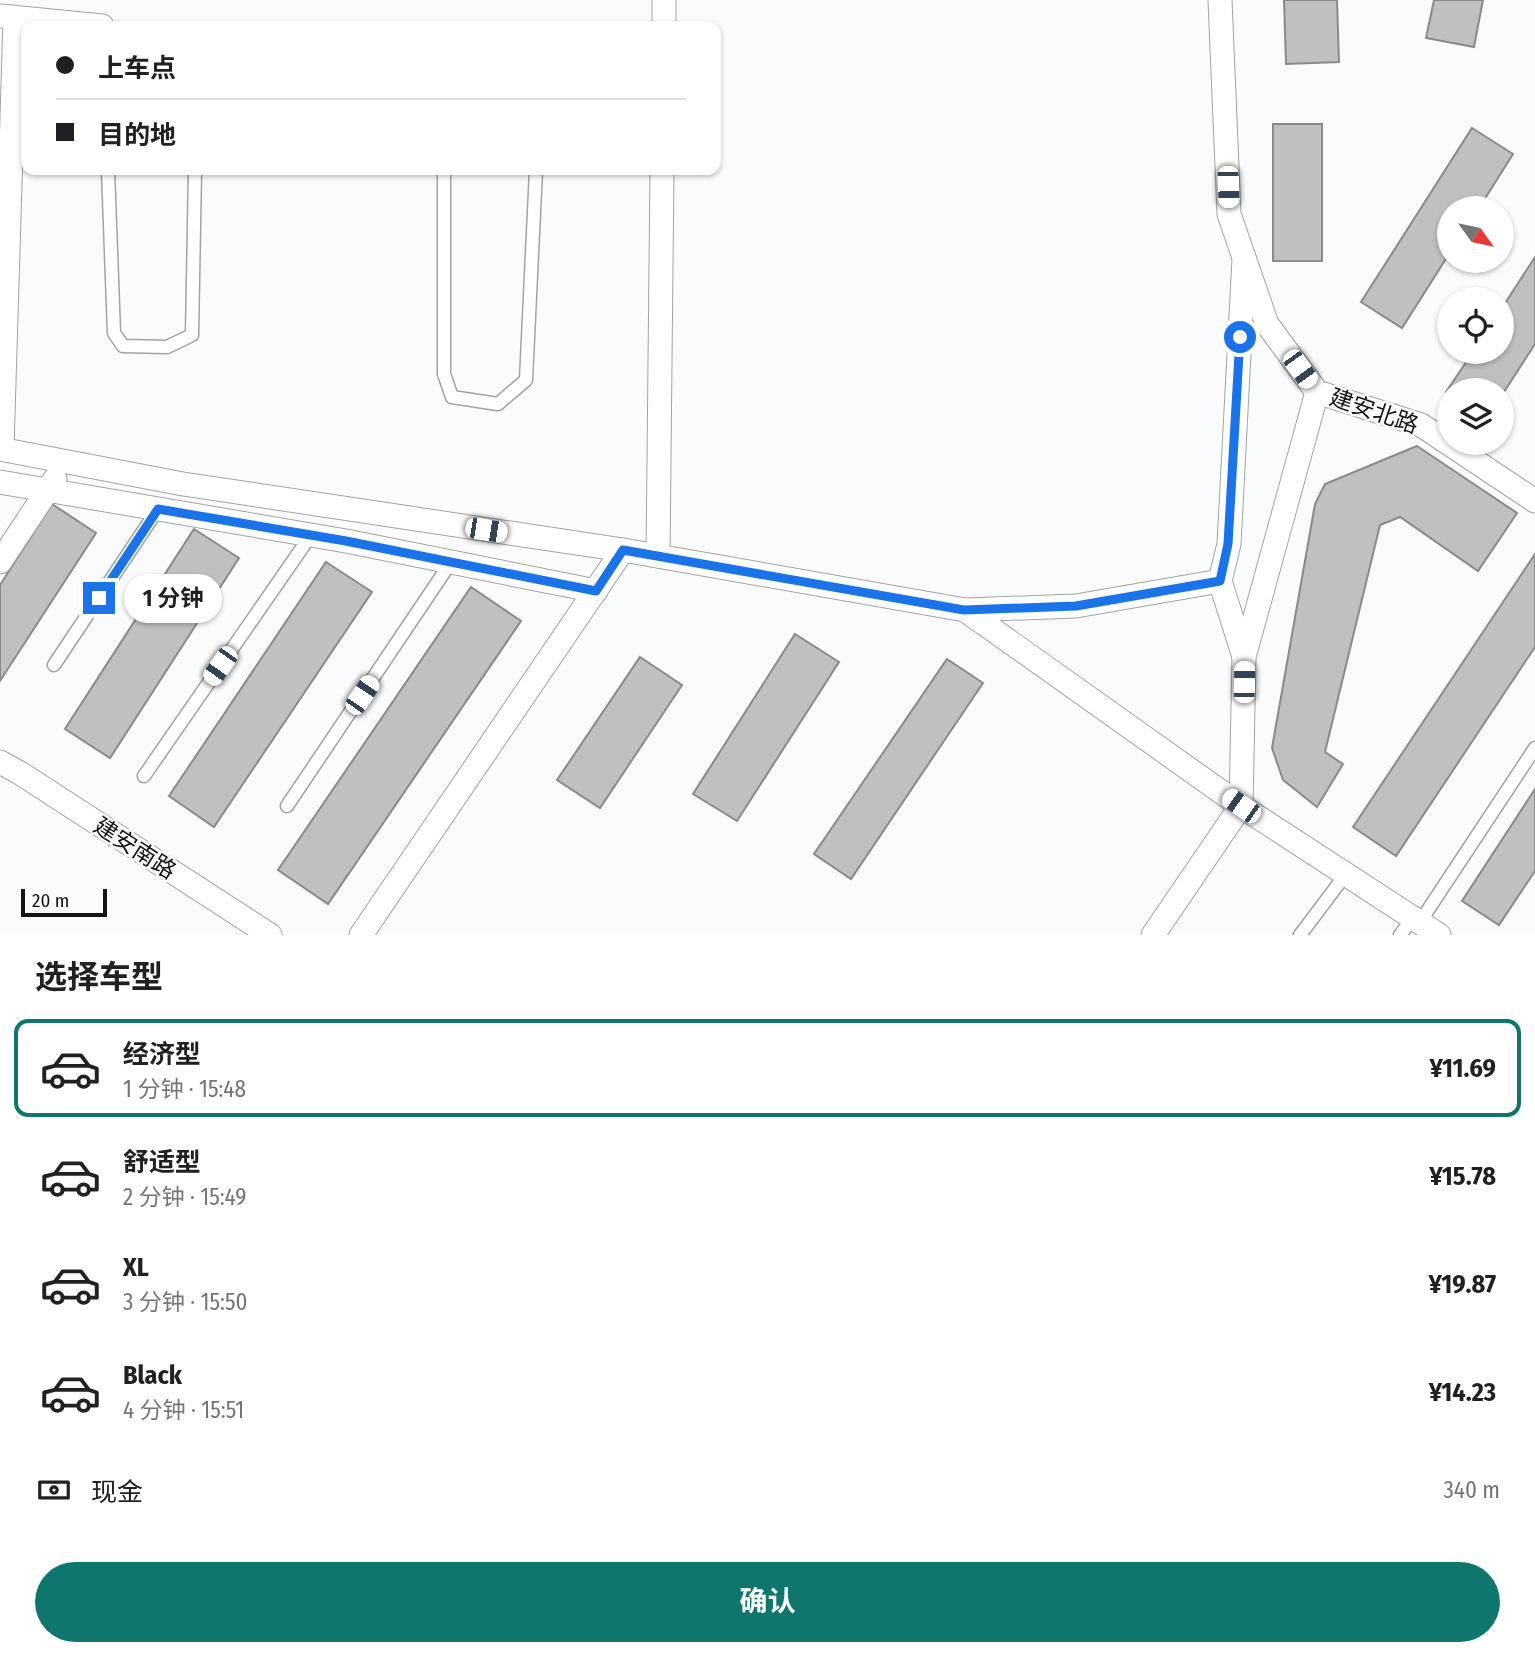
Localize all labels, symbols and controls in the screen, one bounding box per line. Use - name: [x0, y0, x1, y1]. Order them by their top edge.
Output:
- text: 上车点: [98, 53, 176, 84]
- text: 目的地: [98, 120, 176, 151]
- car: [1217, 166, 1240, 208]
- north arrow: [1437, 196, 1514, 273]
- map controls: [1437, 196, 1514, 455]
- button: locate: [1437, 287, 1514, 364]
- route start: [1224, 321, 1256, 353]
- car: [1280, 346, 1321, 392]
- button: layers: [1437, 378, 1514, 455]
- street label: 建安北路: [1326, 383, 1422, 439]
- car: [464, 516, 509, 544]
- callout: 1 分钟: [124, 574, 222, 622]
- route end: [83, 582, 115, 614]
- text: 1 分钟: [143, 584, 203, 612]
- car: [200, 643, 241, 689]
- car: [1234, 661, 1255, 703]
- car: [342, 672, 383, 718]
- car: [1218, 785, 1265, 827]
- street label: 建安南路: [89, 811, 181, 885]
- scale bar: [21, 886, 107, 918]
- text: 20 m: [32, 889, 69, 912]
- text: 选择车型: [35, 958, 163, 996]
- icon: car: [39, 1037, 102, 1100]
- text: 经济型: [123, 1039, 201, 1070]
- text: ¥11.69: [1429, 1053, 1496, 1084]
- text: 1 分钟 · 15:48: [123, 1075, 246, 1103]
- icon: car: [39, 1145, 102, 1208]
- text: 舒适型: [123, 1147, 201, 1178]
- text: ¥15.78: [1429, 1161, 1496, 1192]
- text: 2 分钟 · 15:49: [123, 1183, 246, 1211]
- text: XL: [123, 1252, 149, 1283]
- icon: car: [39, 1253, 102, 1316]
- text: ¥19.87: [1428, 1269, 1496, 1300]
- text: 3 分钟 · 15:50: [123, 1288, 248, 1316]
- text: Black: [123, 1360, 182, 1391]
- icon: car: [39, 1361, 102, 1424]
- text: ¥14.23: [1429, 1377, 1496, 1408]
- text: 4 分钟 · 15:51: [123, 1396, 244, 1424]
- icon: cash: [35, 1471, 73, 1509]
- text: 340 m: [1444, 1476, 1500, 1504]
- text: 现金: [91, 1477, 143, 1508]
- button: 确认: [35, 1562, 1500, 1642]

